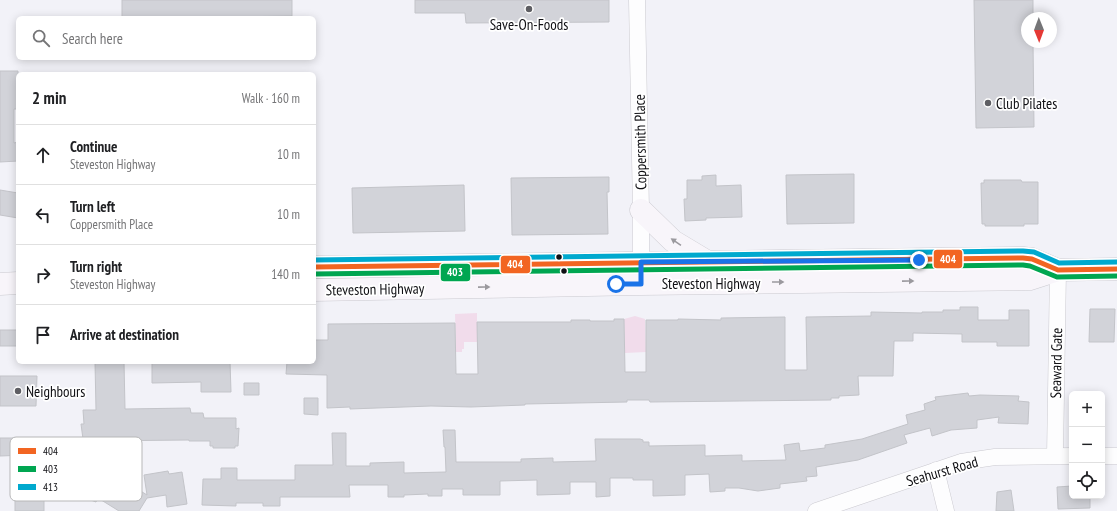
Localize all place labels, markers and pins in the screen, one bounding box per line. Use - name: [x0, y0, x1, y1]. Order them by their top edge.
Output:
- marker: Save-On-Foods: [524, 4, 534, 14]
- place label: Save-On-Foods: [490, 15, 568, 34]
- place label: Club Pilates: [996, 94, 1057, 113]
- marker: Club Pilates: [983, 98, 993, 108]
- unlabelled marker: [554, 252, 564, 262]
- unlabelled marker: [559, 266, 569, 276]
- place label: Neighbours: [26, 382, 85, 401]
- marker: Neighbours: [13, 386, 23, 396]

